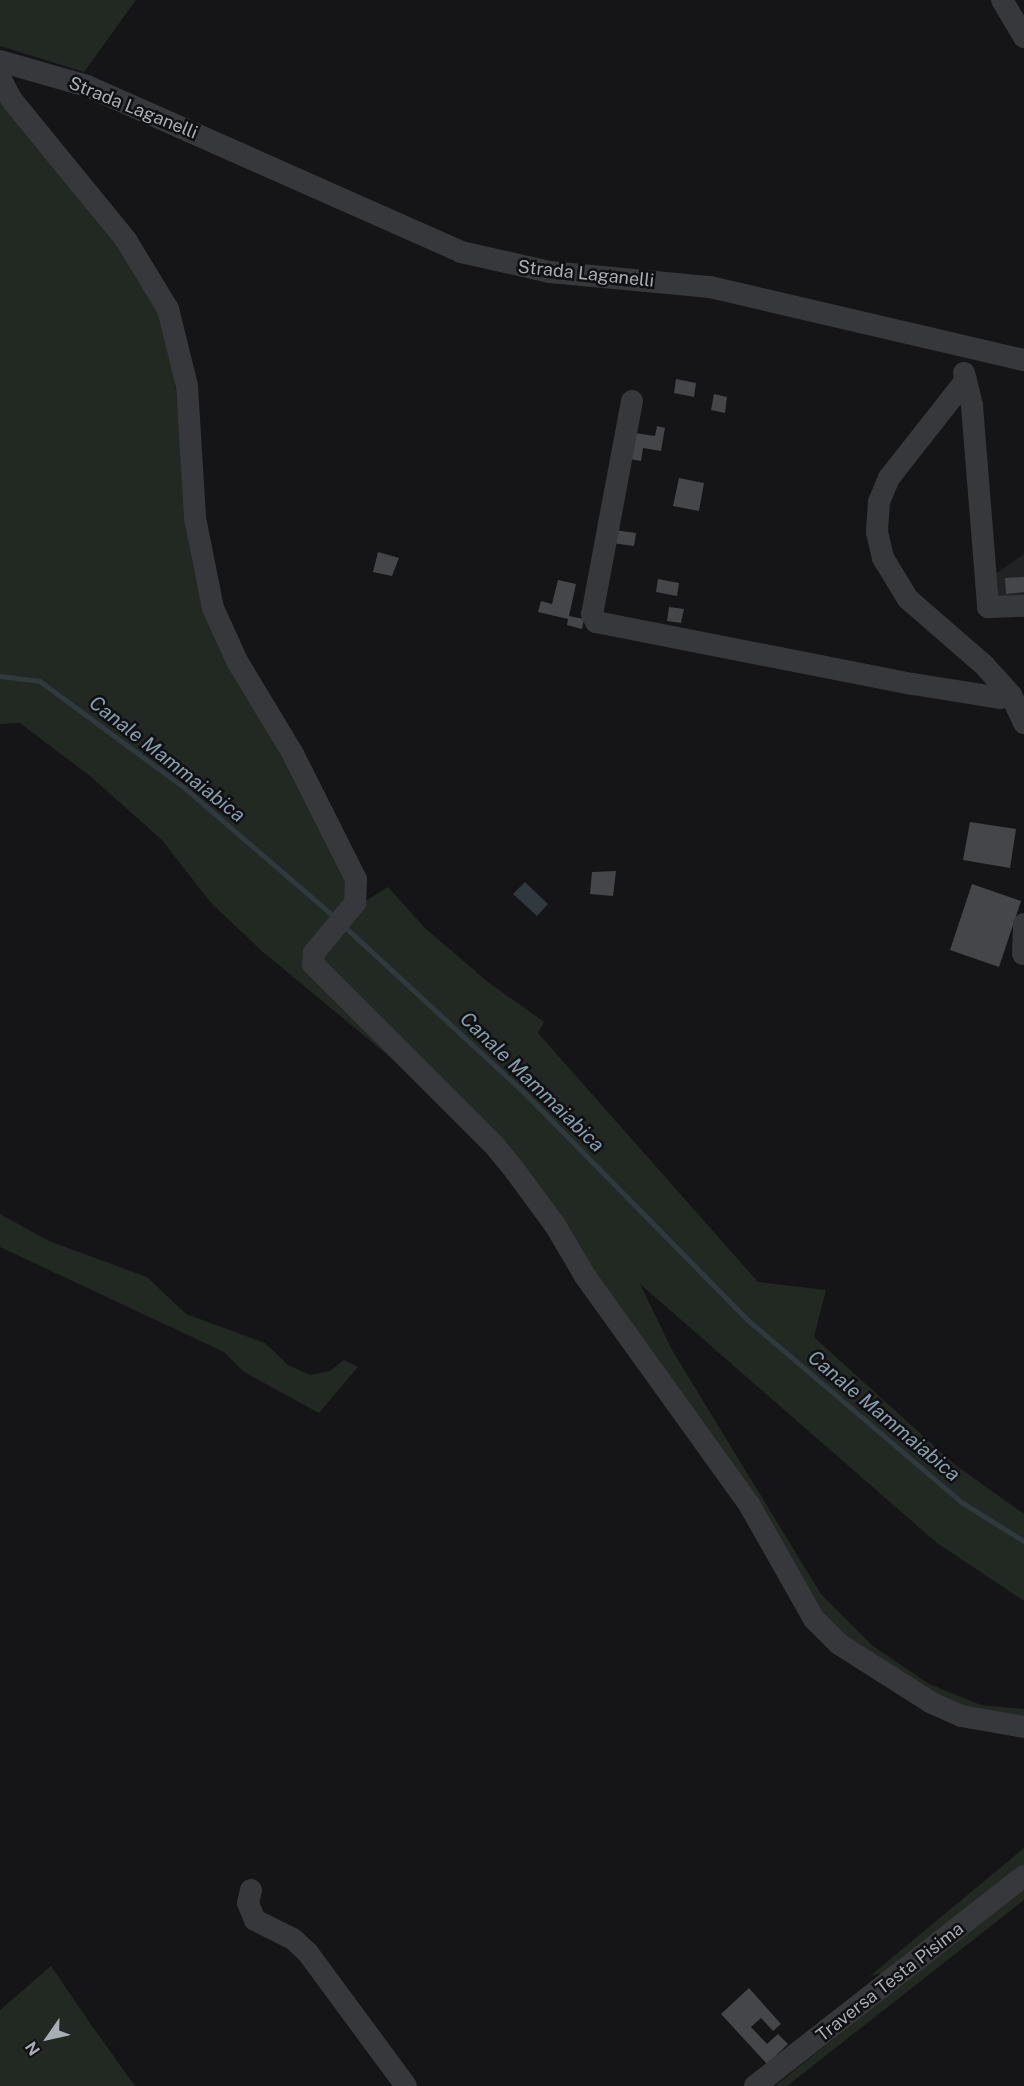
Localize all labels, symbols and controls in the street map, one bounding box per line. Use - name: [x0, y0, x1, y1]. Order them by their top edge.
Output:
- street label: Strada Laganelli: [65, 72, 201, 144]
- street label: Strada Laganelli: [517, 256, 655, 292]
- water label: Canale Mammaiabica: [84, 691, 250, 827]
- water label: Canale Mammaiabica: [455, 1007, 609, 1157]
- water label: Canale Mammaiabica: [803, 1345, 965, 1487]
- street label: Traversa Testa Pisima: [812, 1918, 968, 2046]
- north arrow: [18, 2008, 78, 2068]
- text: N: [21, 2038, 44, 2059]

